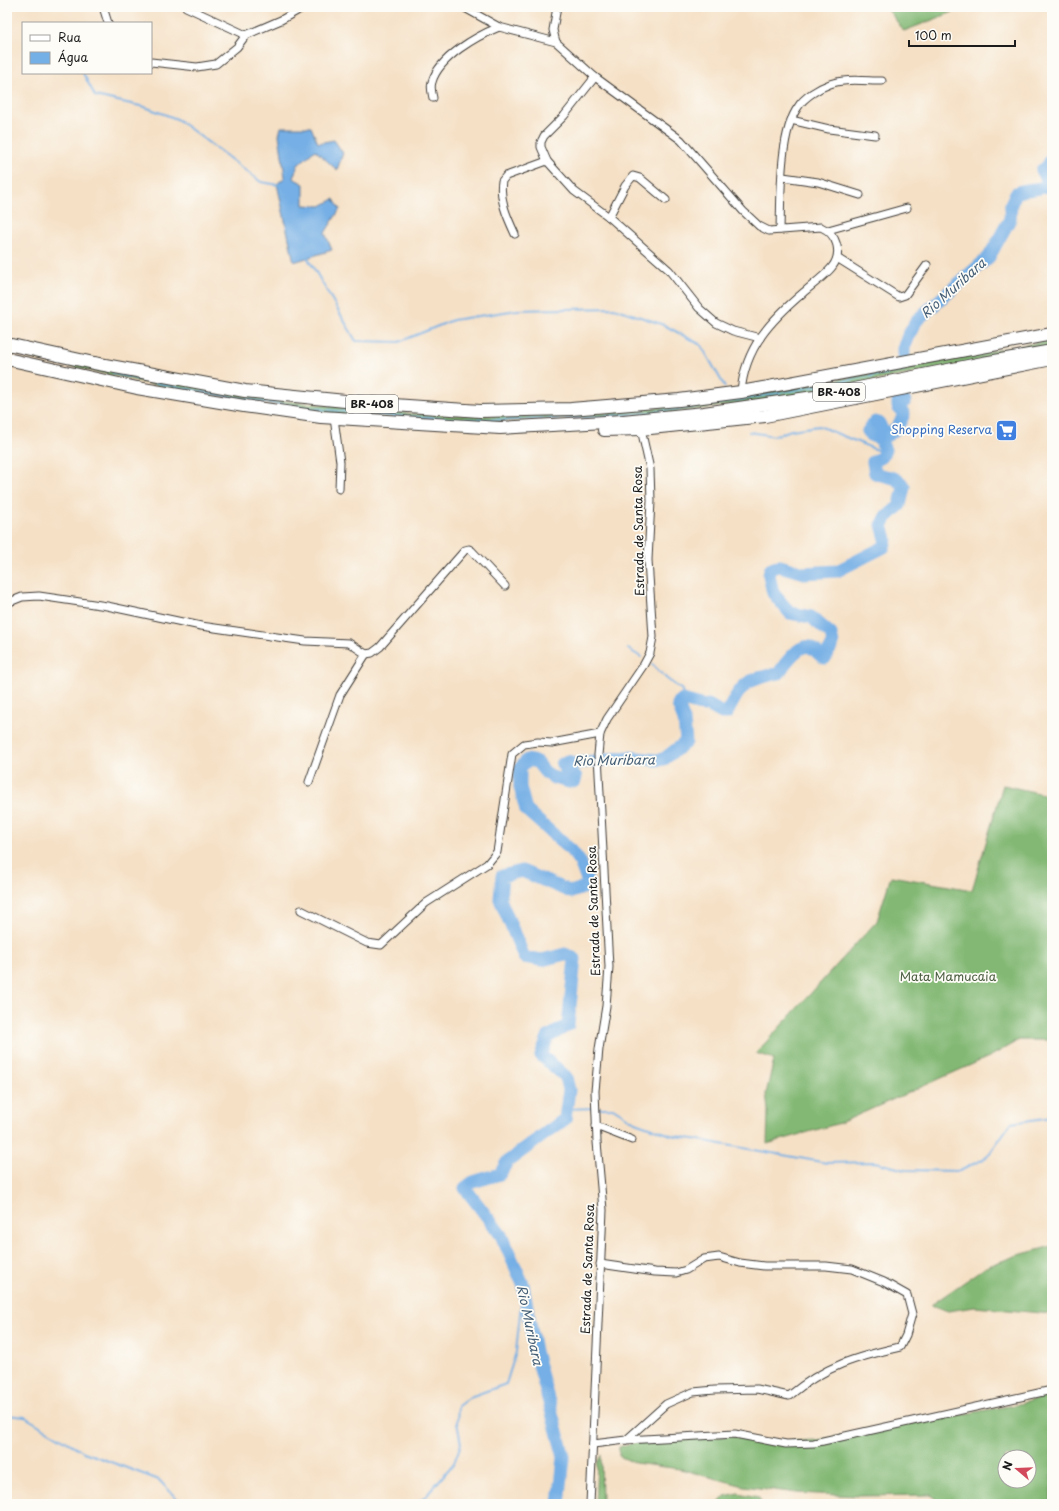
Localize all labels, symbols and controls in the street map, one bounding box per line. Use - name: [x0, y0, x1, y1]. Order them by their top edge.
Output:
- legend: [22, 22, 152, 74]
- scale bar: [909, 22, 1015, 48]
- text: 100 m: [915, 26, 952, 44]
- text: Rua: [58, 28, 82, 46]
- text: Água: [58, 48, 89, 66]
- water label: Rio Muribara: [916, 253, 990, 322]
- road number: BR-408: [813, 383, 865, 401]
- road number: BR-408: [346, 395, 398, 413]
- supermarket icon: Shopping Reserva: [994, 417, 1020, 443]
- place label: Shopping Reserva: [891, 420, 992, 438]
- street label: Estrada de Santa Rosa: [628, 465, 648, 596]
- water label: Rio Muribara: [573, 749, 656, 770]
- street label: Estrada de Santa Rosa: [582, 845, 604, 976]
- park label: Mata Mamucaia: [900, 967, 997, 985]
- street label: Estrada de Santa Rosa: [576, 1203, 598, 1334]
- water label: Rio Muribara: [513, 1283, 548, 1368]
- north arrow: [997, 1449, 1037, 1489]
- text: N: [998, 1458, 1017, 1472]

